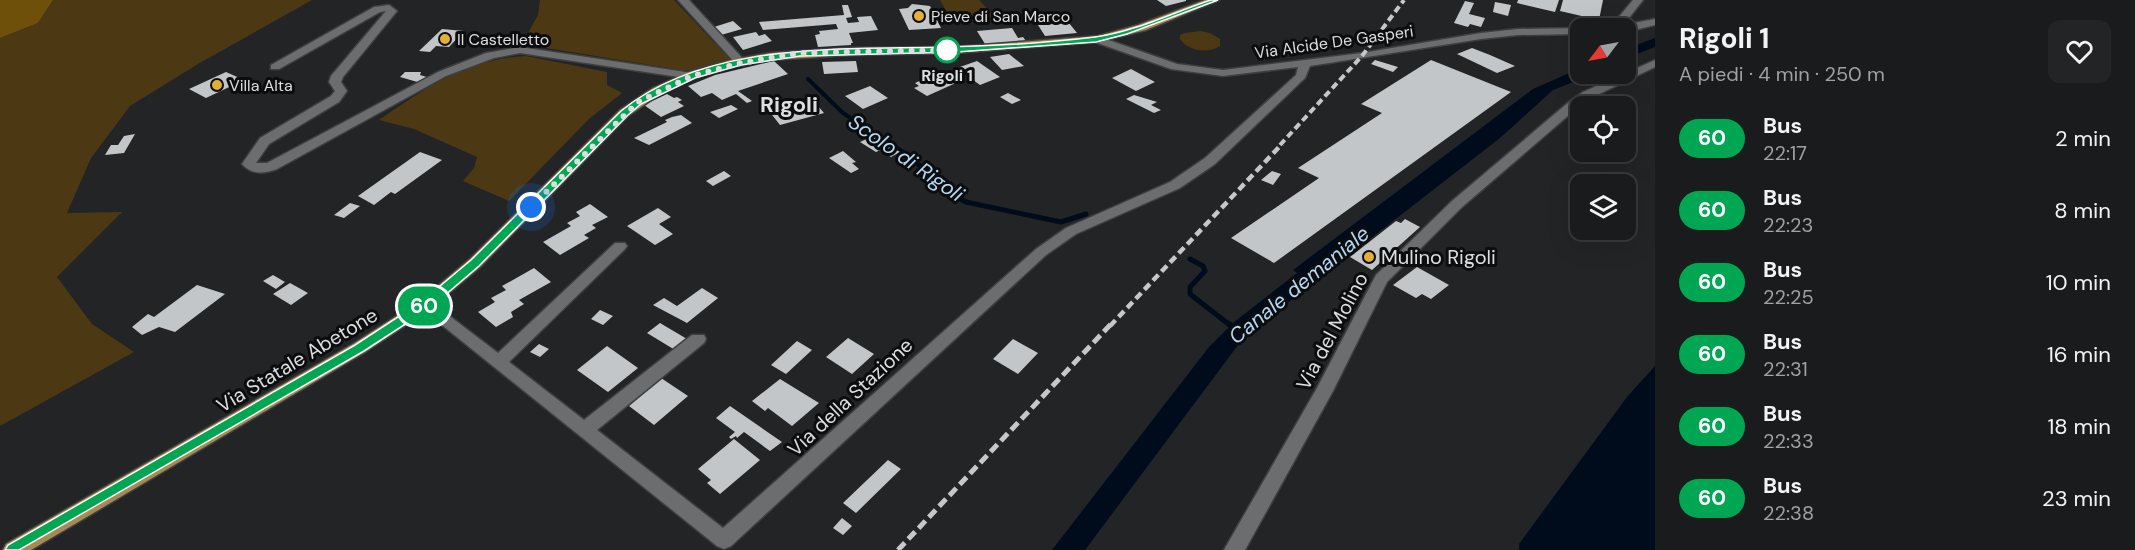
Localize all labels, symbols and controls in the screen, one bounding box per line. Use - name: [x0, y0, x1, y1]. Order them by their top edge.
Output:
- place label: Pieve di San Marco: [931, 6, 1070, 27]
- marker: Pieve di San Marco: [912, 9, 926, 23]
- north arrow: [1570, 18, 1636, 84]
- map controls: [1570, 18, 1636, 240]
- street label: Via Alcide De Gasperi: [1253, 20, 1415, 64]
- text: Rigoli 1: [1679, 20, 1769, 57]
- button: heart: [2048, 20, 2111, 83]
- place label: Il Castelletto: [457, 29, 549, 50]
- marker: Il Castelletto: [438, 32, 452, 46]
- marker: Rigoli 1: [934, 37, 960, 63]
- text: A piedi · 4 min · 250 m: [1679, 61, 1885, 87]
- place label: Rigoli 1: [921, 65, 973, 86]
- place label: Villa Alta: [229, 75, 293, 96]
- marker: Villa Alta: [210, 78, 224, 92]
- district label: Rigoli: [760, 90, 818, 119]
- button: locate: [1570, 96, 1636, 162]
- water label: Scolo di Rigoli: [843, 108, 970, 209]
- text: Bus: [1763, 111, 1802, 140]
- text: 60: [1698, 124, 1726, 152]
- text: 2 min: [2055, 124, 2111, 153]
- text: 22:17: [1763, 140, 1807, 166]
- button: layers: [1570, 174, 1636, 240]
- text: Bus: [1763, 183, 1802, 212]
- your location: [516, 192, 546, 222]
- text: 60: [1698, 196, 1726, 224]
- text: 8 min: [2054, 196, 2111, 225]
- text: 22:23: [1763, 212, 1813, 238]
- water label: Canale demaniale: [1223, 220, 1375, 350]
- place label: Mulino Rigoli: [1381, 244, 1496, 270]
- marker: Mulino Rigoli: [1362, 250, 1376, 264]
- text: Bus: [1763, 255, 1802, 284]
- street label: Via del Molino: [1290, 268, 1374, 394]
- text: 60: [1698, 268, 1726, 296]
- text: 10 min: [2046, 268, 2111, 297]
- text: 22:25: [1763, 284, 1814, 310]
- line badge: 60: [397, 286, 451, 326]
- text: 60: [410, 292, 438, 320]
- street label: Via Statale Abetone: [212, 302, 382, 418]
- text: Bus: [1763, 327, 1802, 356]
- street label: Via della Stazione: [782, 332, 918, 462]
- text: 60: [1698, 340, 1726, 368]
- text: 16 min: [2047, 340, 2111, 369]
- text: 22:31: [1763, 356, 1808, 382]
- text: Bus: [1763, 399, 1802, 428]
- text: 60: [1698, 412, 1726, 440]
- text: 18 min: [2047, 412, 2111, 441]
- text: 22:33: [1763, 428, 1814, 454]
- text: Bus: [1763, 471, 1802, 500]
- text: 60: [1698, 484, 1726, 512]
- text: 23 min: [2042, 484, 2111, 513]
- text: 22:38: [1763, 500, 1814, 526]

